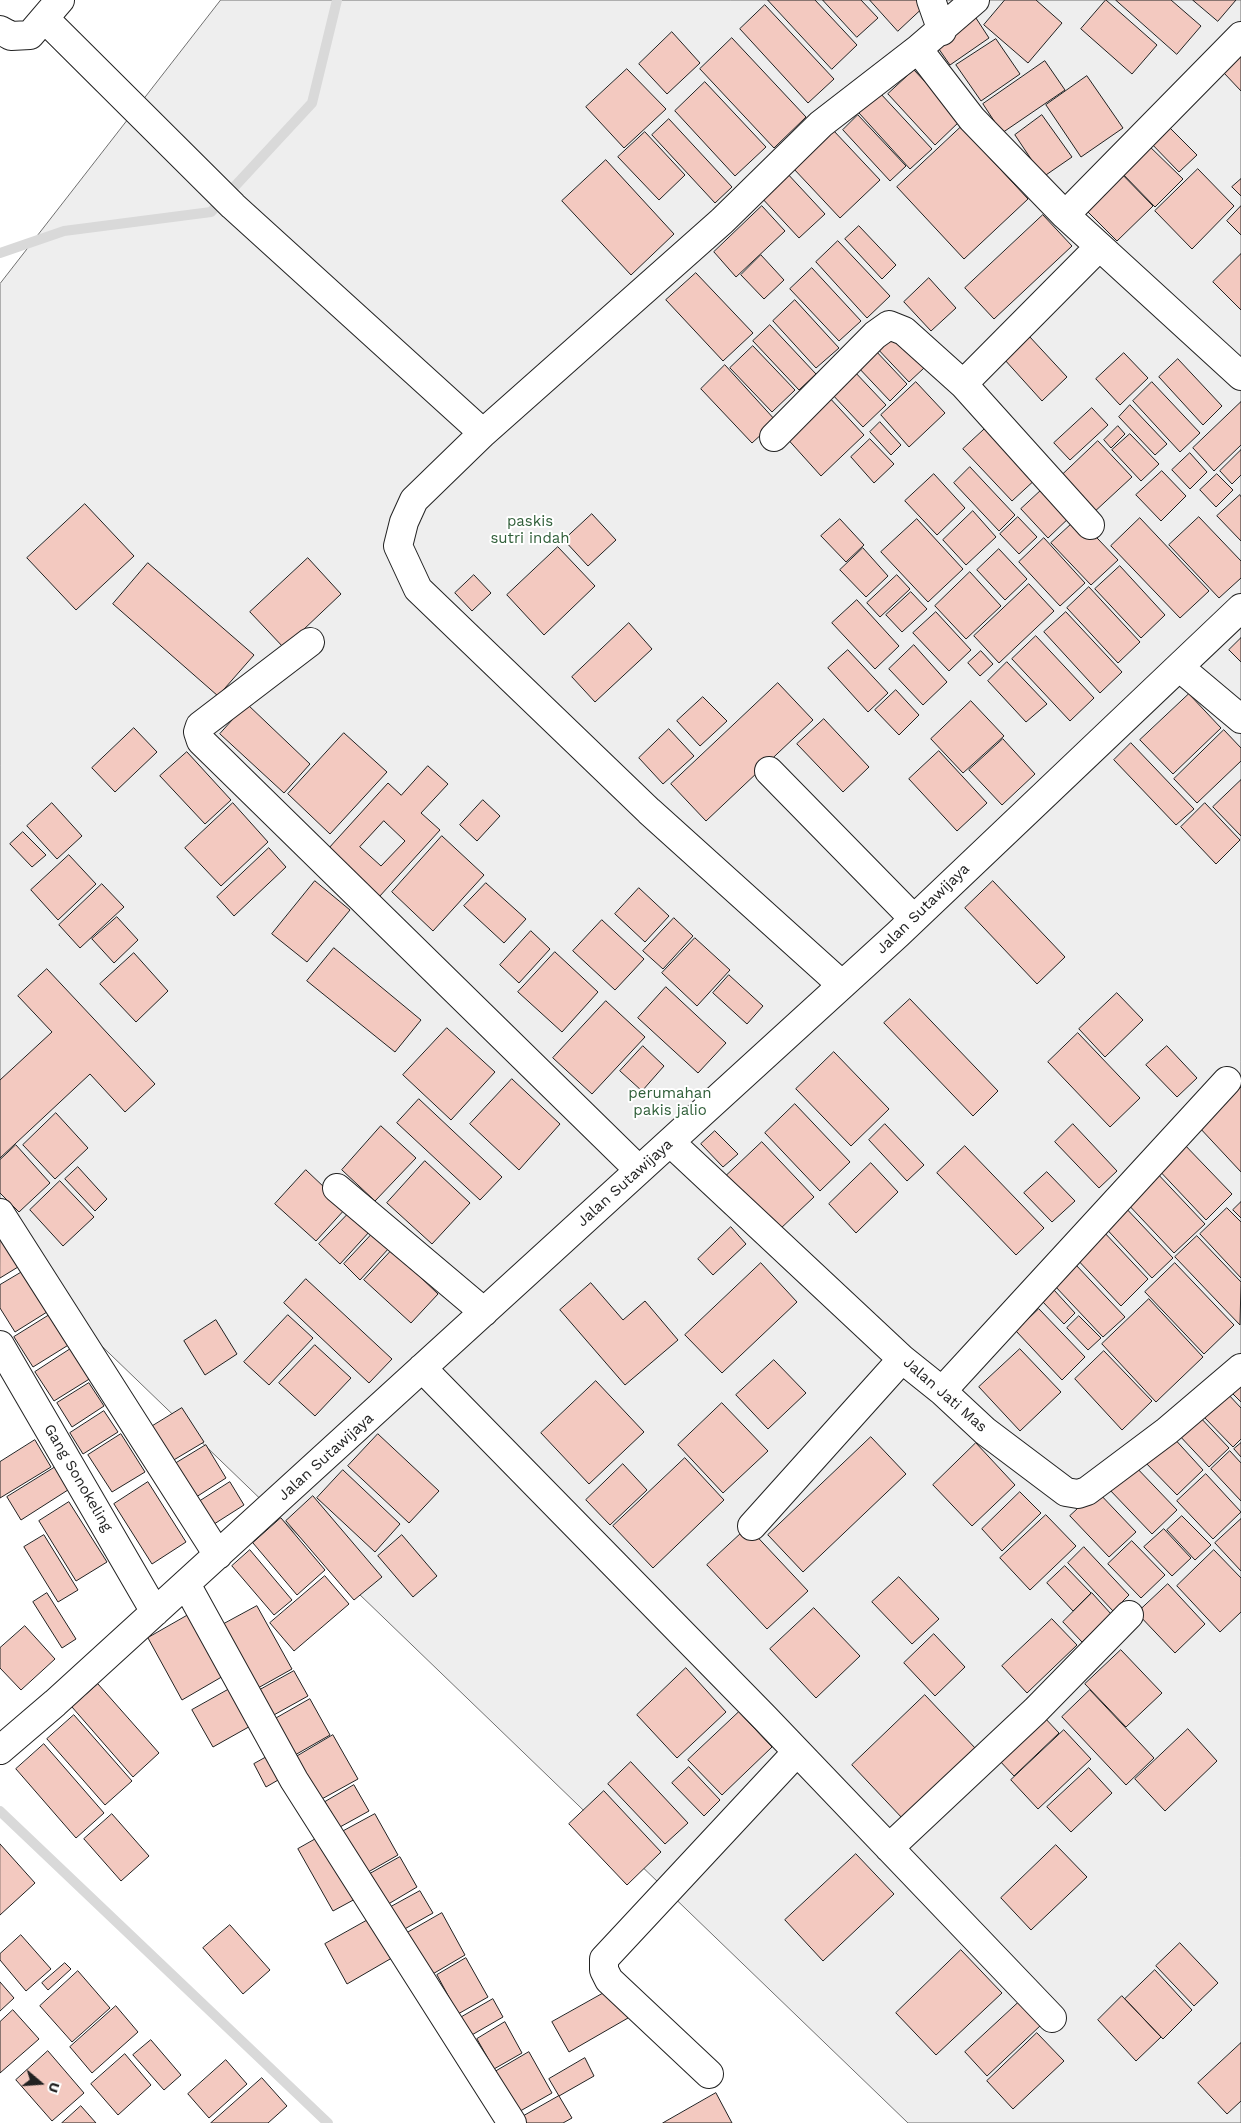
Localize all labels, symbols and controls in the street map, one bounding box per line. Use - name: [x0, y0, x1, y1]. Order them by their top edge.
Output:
- park label: paskis sutri indah: [490, 513, 570, 548]
- street label: Jalan Sutawijaya: [873, 860, 973, 958]
- park label: perumahan pakis jalio: [628, 1085, 712, 1120]
- street label: Jalan Sutawijaya: [574, 1135, 676, 1231]
- street label: Jalan Jati Mas: [899, 1354, 991, 1436]
- street label: Jalan Sutawijaya: [275, 1409, 377, 1505]
- street label: Gang Sonokeling: [40, 1421, 116, 1535]
- north arrow: [15, 2058, 65, 2108]
- text: U: [45, 2080, 63, 2095]

